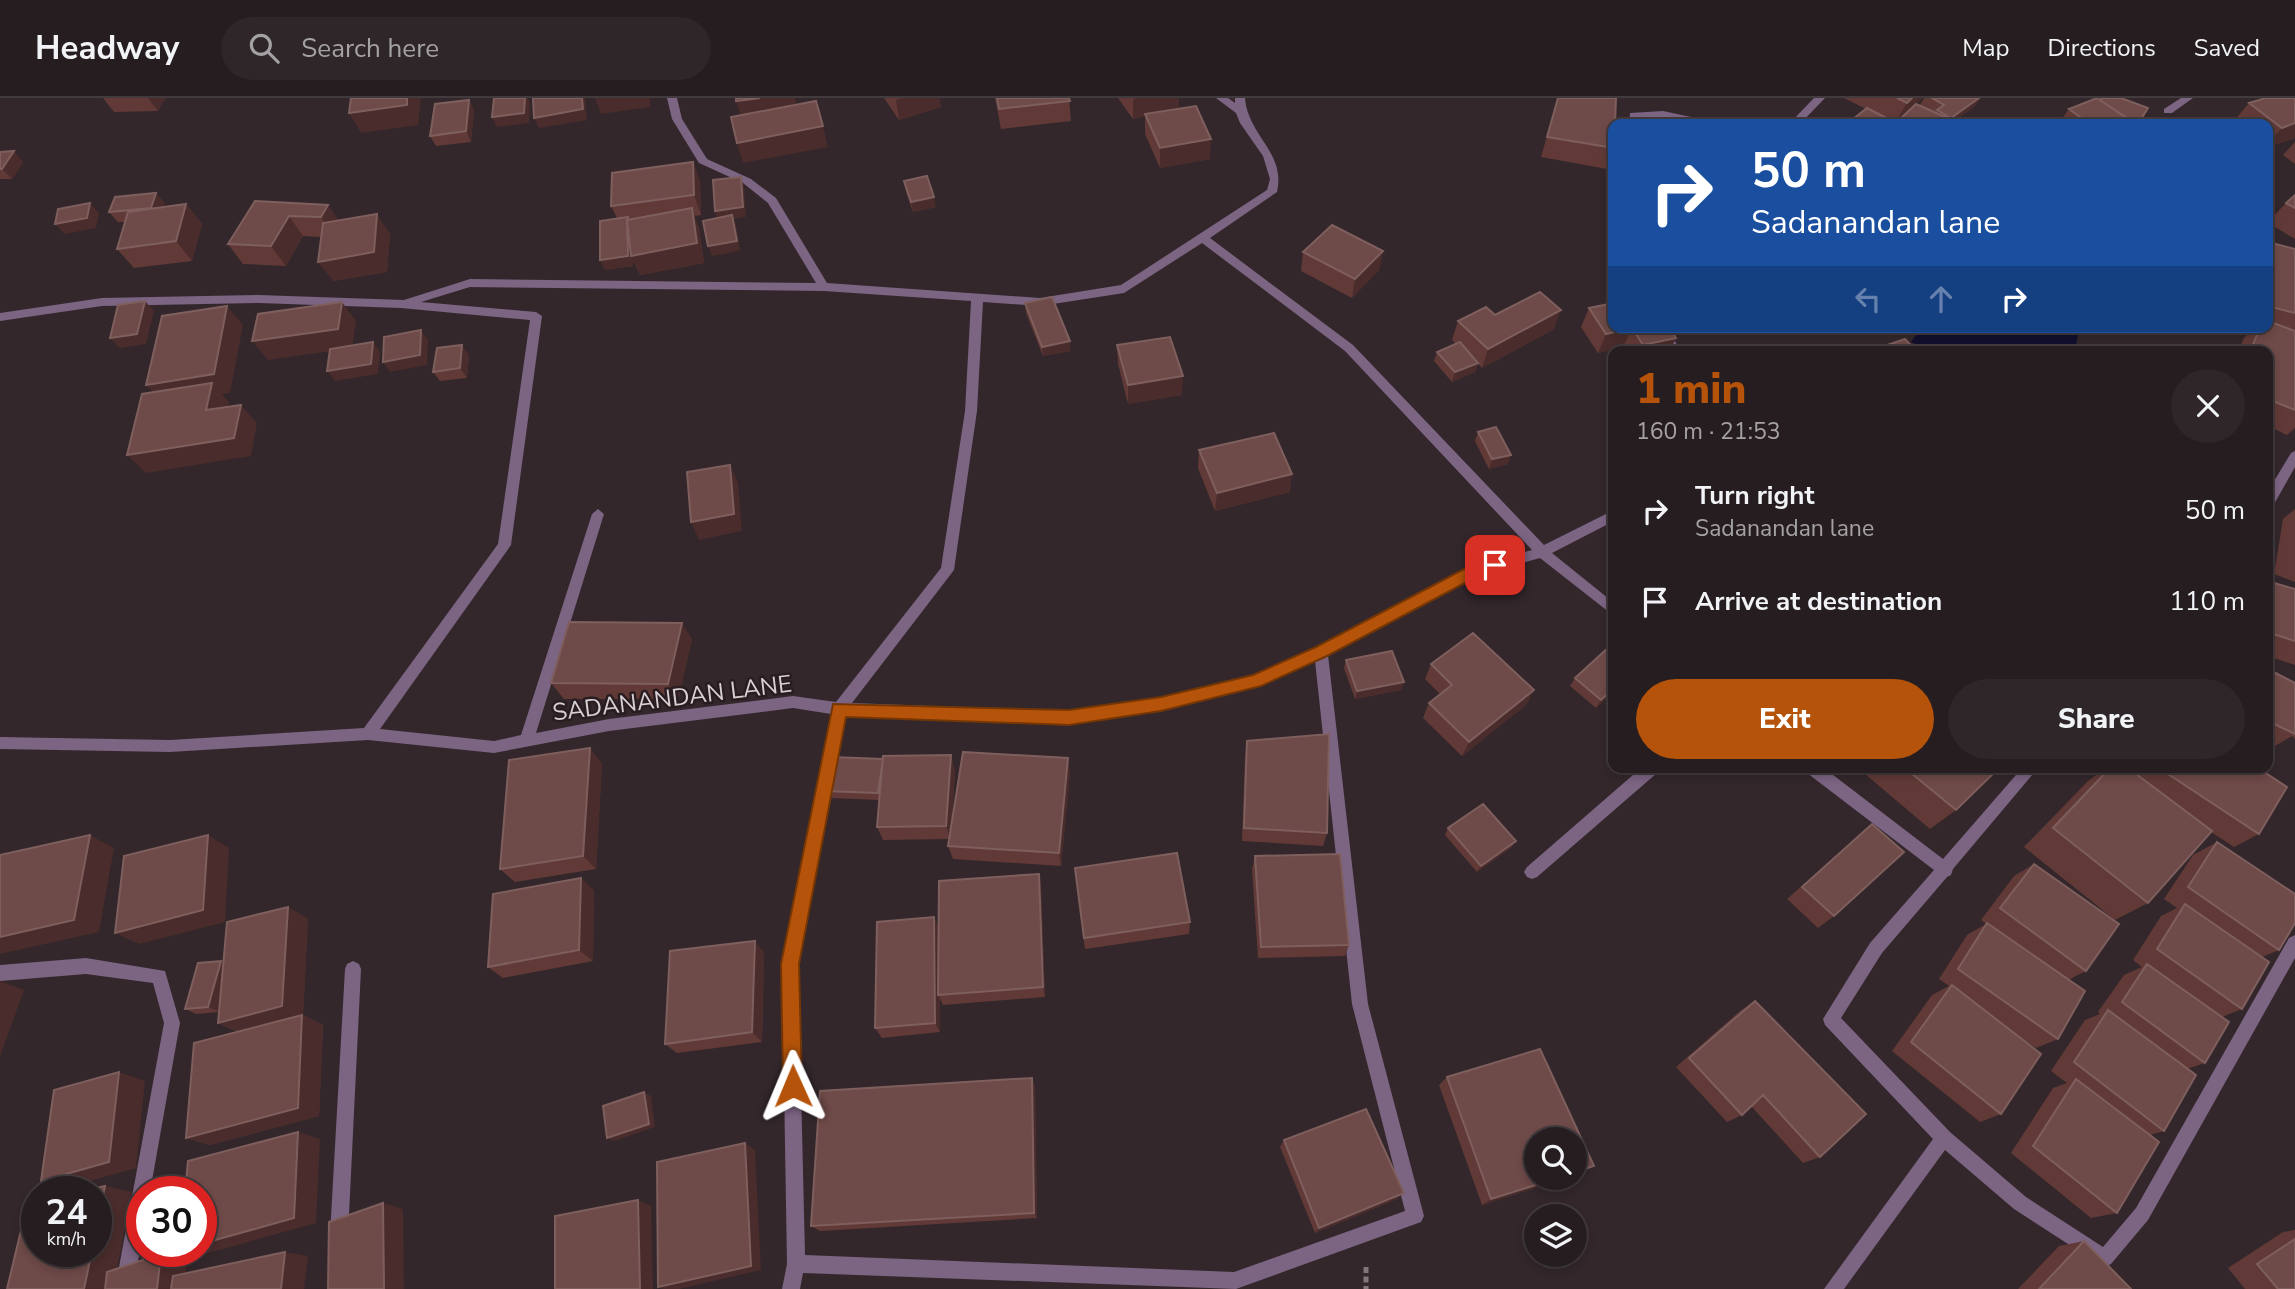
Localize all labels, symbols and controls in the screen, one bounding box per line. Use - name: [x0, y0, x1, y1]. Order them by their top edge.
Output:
- search box: [221, 17, 711, 80]
- text: Headway: [35, 26, 179, 71]
- icon: search: [245, 29, 283, 67]
- text: Search here: [301, 31, 439, 66]
- text: Map: [1962, 32, 2009, 64]
- text: Directions: [2047, 32, 2156, 64]
- text: Saved: [2194, 32, 2260, 64]
- text: 50 m: [1751, 137, 1866, 204]
- icon: right: [1636, 147, 1727, 238]
- text: Sadanandan lane: [1751, 201, 2000, 244]
- icon: left: [1849, 280, 1887, 318]
- icon: ahead: [1922, 280, 1960, 318]
- icon: right: [1995, 280, 2033, 318]
- text: 1 min: [1636, 361, 1746, 418]
- button: close: [2171, 369, 2245, 443]
- text: 160 m · 21:53: [1636, 416, 1781, 447]
- text: Turn right: [1695, 478, 1814, 513]
- icon: right: [1636, 492, 1674, 530]
- text: 50 m: [2185, 493, 2245, 528]
- text: Sadanandan lane: [1695, 513, 1874, 544]
- pin: [1465, 535, 1525, 595]
- icon: arrive: [1476, 546, 1514, 584]
- icon: arrive: [1636, 583, 1674, 621]
- text: Arrive at destination: [1695, 584, 1942, 619]
- text: 110 m: [2169, 584, 2245, 619]
- street label: SADANANDAN LANE: [550, 667, 794, 729]
- button: Exit: [1636, 679, 1934, 759]
- button: Share: [1948, 679, 2245, 759]
- position arrow: [756, 1049, 830, 1123]
- map controls: [1524, 1127, 1587, 1267]
- button: search: [1524, 1127, 1587, 1190]
- speed limit sign: 30: [126, 1176, 217, 1267]
- text: 24: [45, 1189, 88, 1236]
- button: layers: [1524, 1204, 1587, 1267]
- text: km/h: [47, 1227, 86, 1251]

